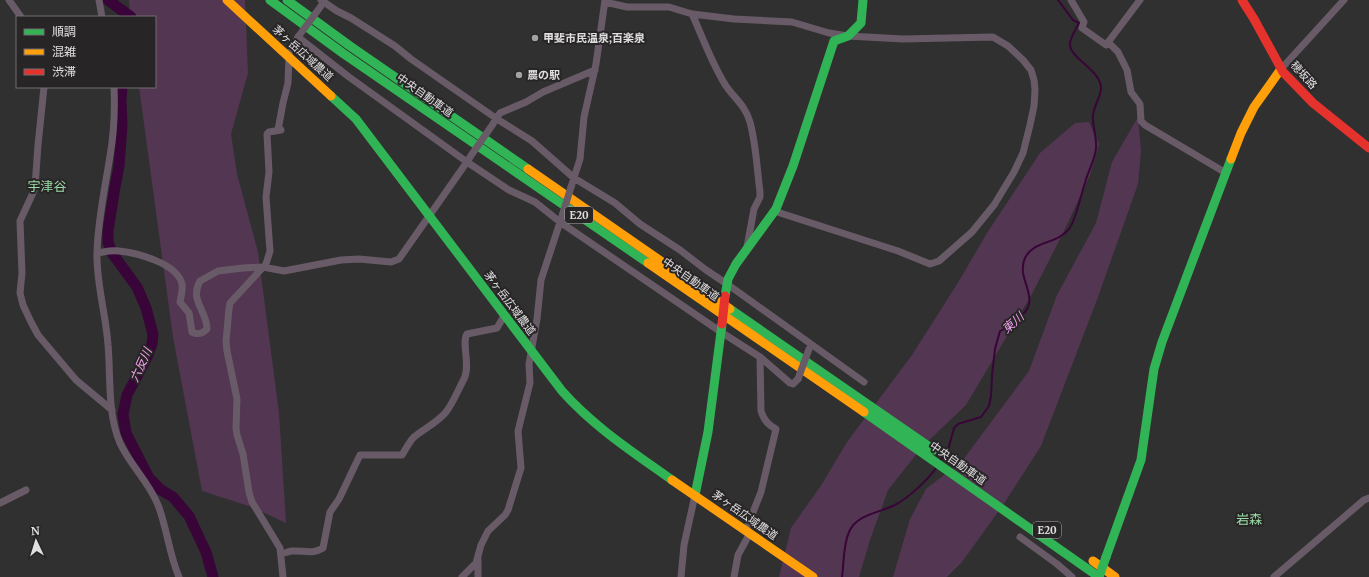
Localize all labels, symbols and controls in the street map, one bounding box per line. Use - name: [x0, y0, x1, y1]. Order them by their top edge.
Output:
- legend: [16, 16, 156, 88]
- street label: 茅ヶ岳広域農道: [270, 22, 336, 84]
- text: 順調: [52, 24, 76, 39]
- place label: 甲斐市民温泉;百楽泉: [543, 31, 645, 45]
- marker: 甲斐市民温泉;百楽泉: [530, 33, 540, 43]
- text: 混雑: [52, 44, 76, 59]
- street label: 穂坂路: [1288, 58, 1320, 92]
- text: 渋滞: [52, 64, 76, 79]
- place label: 農の駅: [527, 68, 560, 82]
- street label: 中央自動車道: [394, 70, 456, 120]
- marker: 農の駅: [514, 70, 524, 80]
- district label: 宇津谷: [27, 178, 67, 195]
- road number: E20: [565, 207, 593, 223]
- street label: 中央自動車道: [660, 254, 722, 304]
- street label: 茅ヶ岳広域農道: [481, 268, 539, 338]
- water label: 東川: [999, 308, 1028, 336]
- water label: 六反川: [126, 343, 156, 384]
- street label: 中央自動車道: [927, 438, 989, 488]
- street label: 茅ヶ岳広域農道: [709, 487, 781, 543]
- district label: 岩森: [1236, 511, 1262, 528]
- north arrow: [16, 521, 56, 561]
- road number: E20: [1033, 522, 1061, 538]
- text: N: [30, 524, 40, 538]

